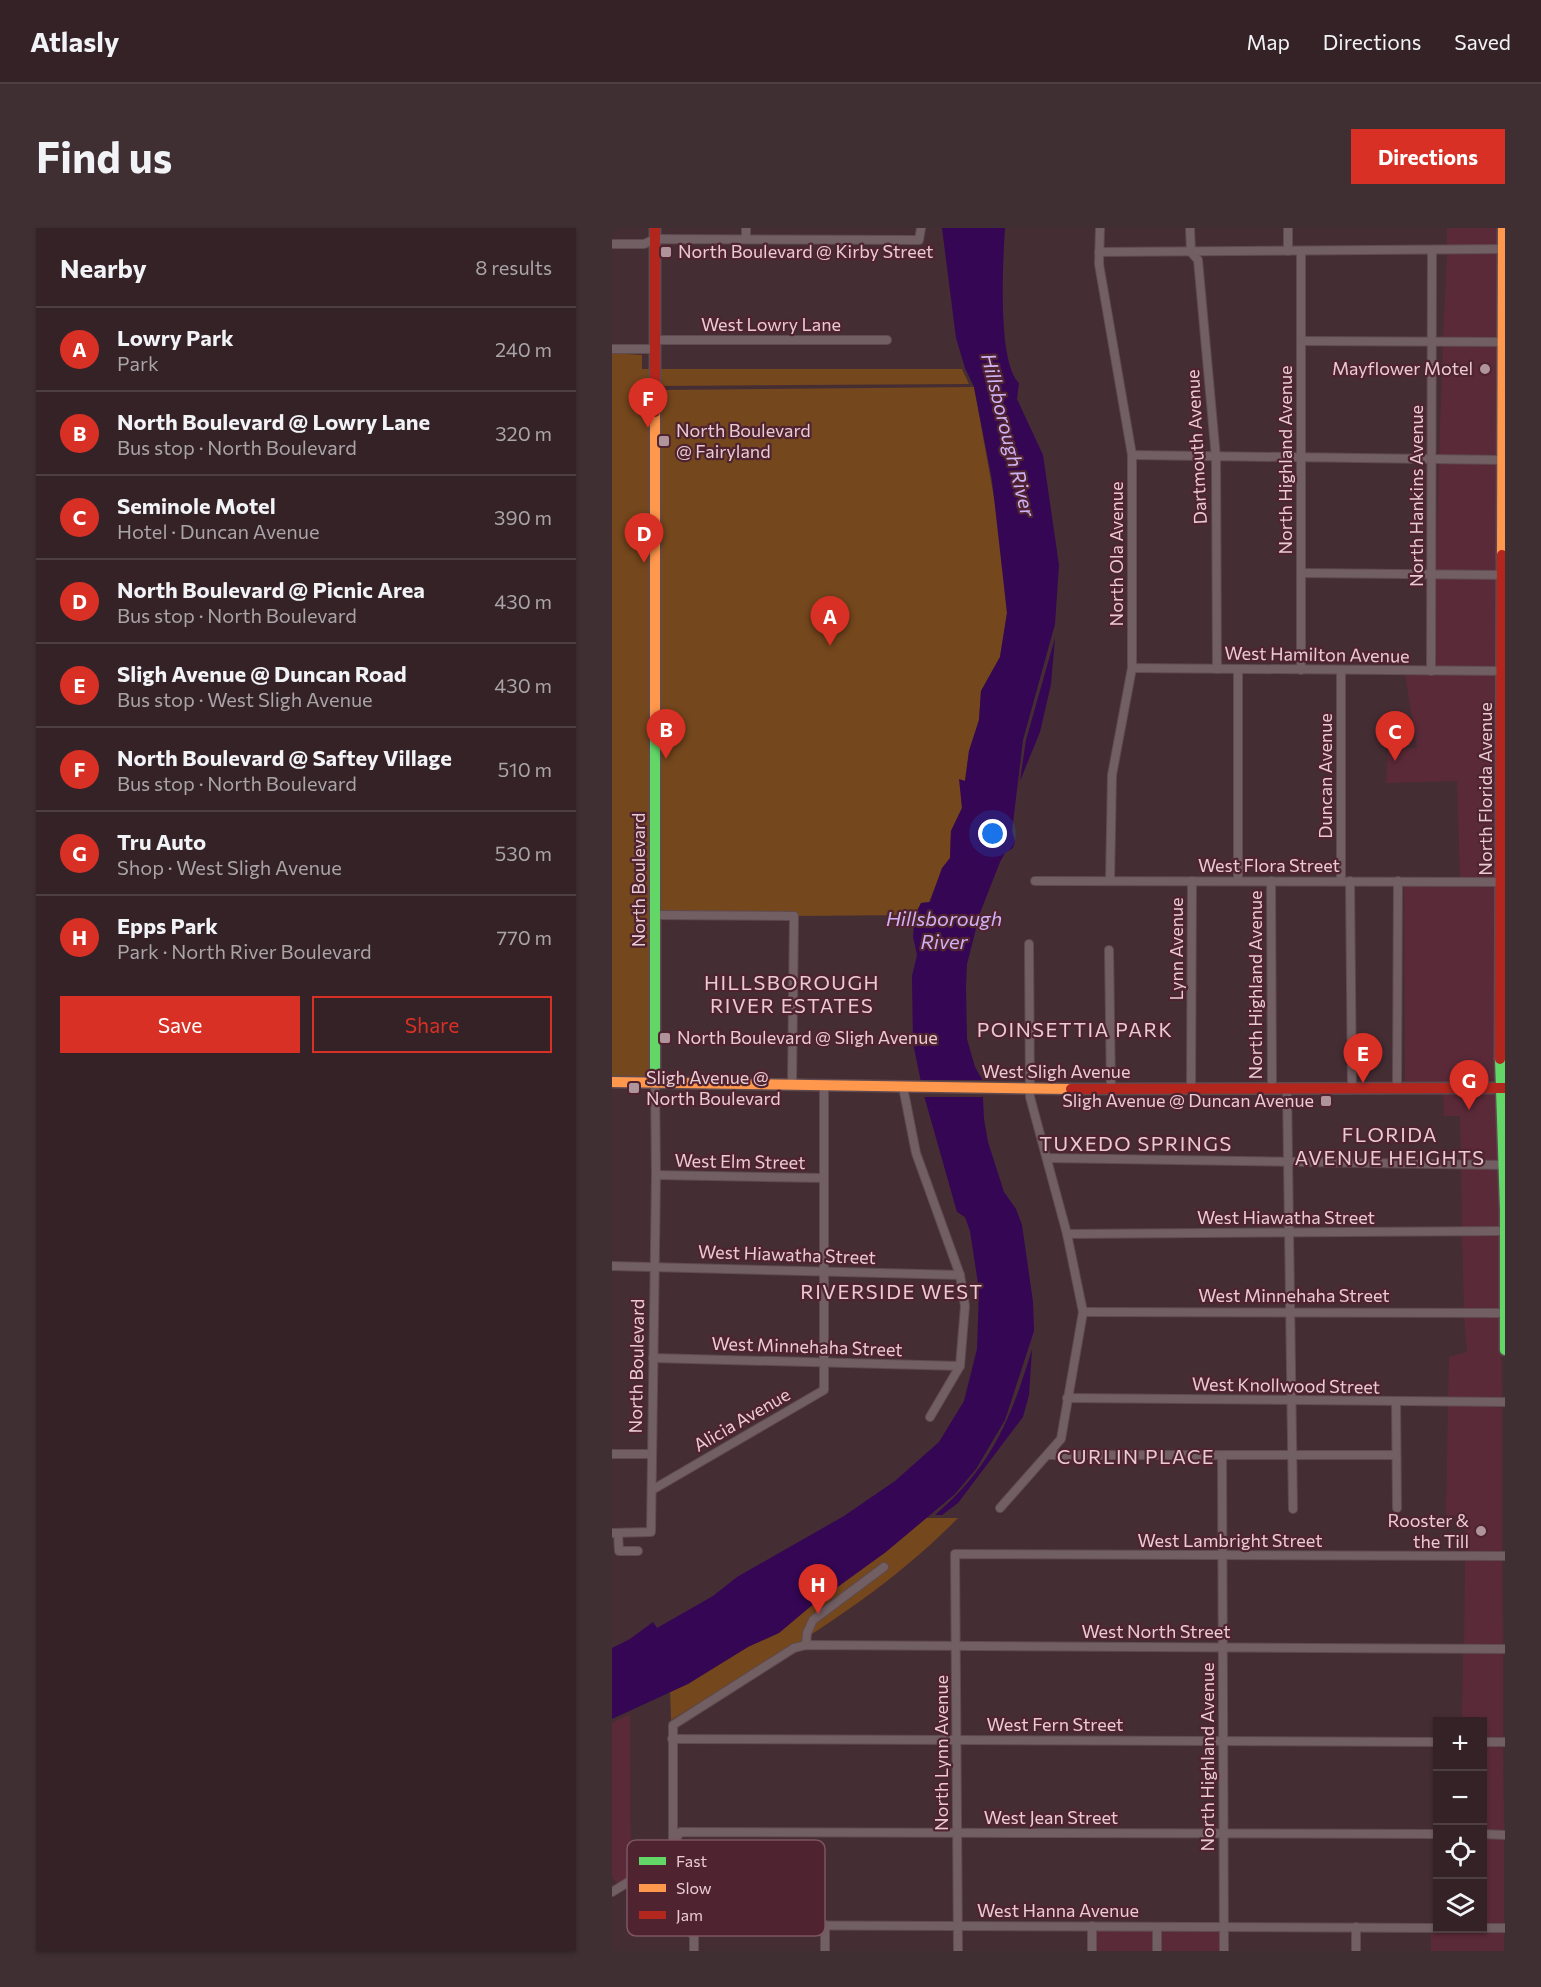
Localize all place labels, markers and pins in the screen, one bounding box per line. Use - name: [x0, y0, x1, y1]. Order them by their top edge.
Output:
- place label: North Boulevard @ Kirby Street: [678, 240, 933, 262]
- marker: North Boulevard @ Kirby Street: [659, 245, 673, 259]
- place label: Mayflower Motel: [1332, 357, 1473, 379]
- marker: Mayflower Motel: [1478, 362, 1492, 376]
- pin: F: [628, 378, 668, 428]
- place label: North Boulevard @ Fairyland: [676, 419, 811, 462]
- marker: North Boulevard @ Fairyland: [657, 434, 671, 448]
- pin: D: [624, 514, 663, 563]
- pin: A: [810, 596, 850, 646]
- pin: B: [646, 710, 686, 759]
- pin: C: [1376, 712, 1414, 761]
- place label: North Boulevard @ Sligh Avenue: [677, 1026, 938, 1048]
- marker: North Boulevard @ Sligh Avenue: [658, 1031, 672, 1045]
- pin: E: [1344, 1034, 1383, 1083]
- pin: G: [1450, 1060, 1488, 1110]
- place label: Sligh Avenue @ North Boulevard: [646, 1066, 781, 1109]
- marker: Sligh Avenue @ North Boulevard: [627, 1081, 641, 1095]
- place label: Sligh Avenue @ Duncan Avenue: [1062, 1089, 1314, 1111]
- marker: Sligh Avenue @ Duncan Avenue: [1319, 1094, 1333, 1108]
- place label: Rooster & the Till: [1387, 1509, 1469, 1552]
- marker: Rooster & the Till: [1474, 1524, 1488, 1538]
- pin: H: [798, 1564, 838, 1614]

